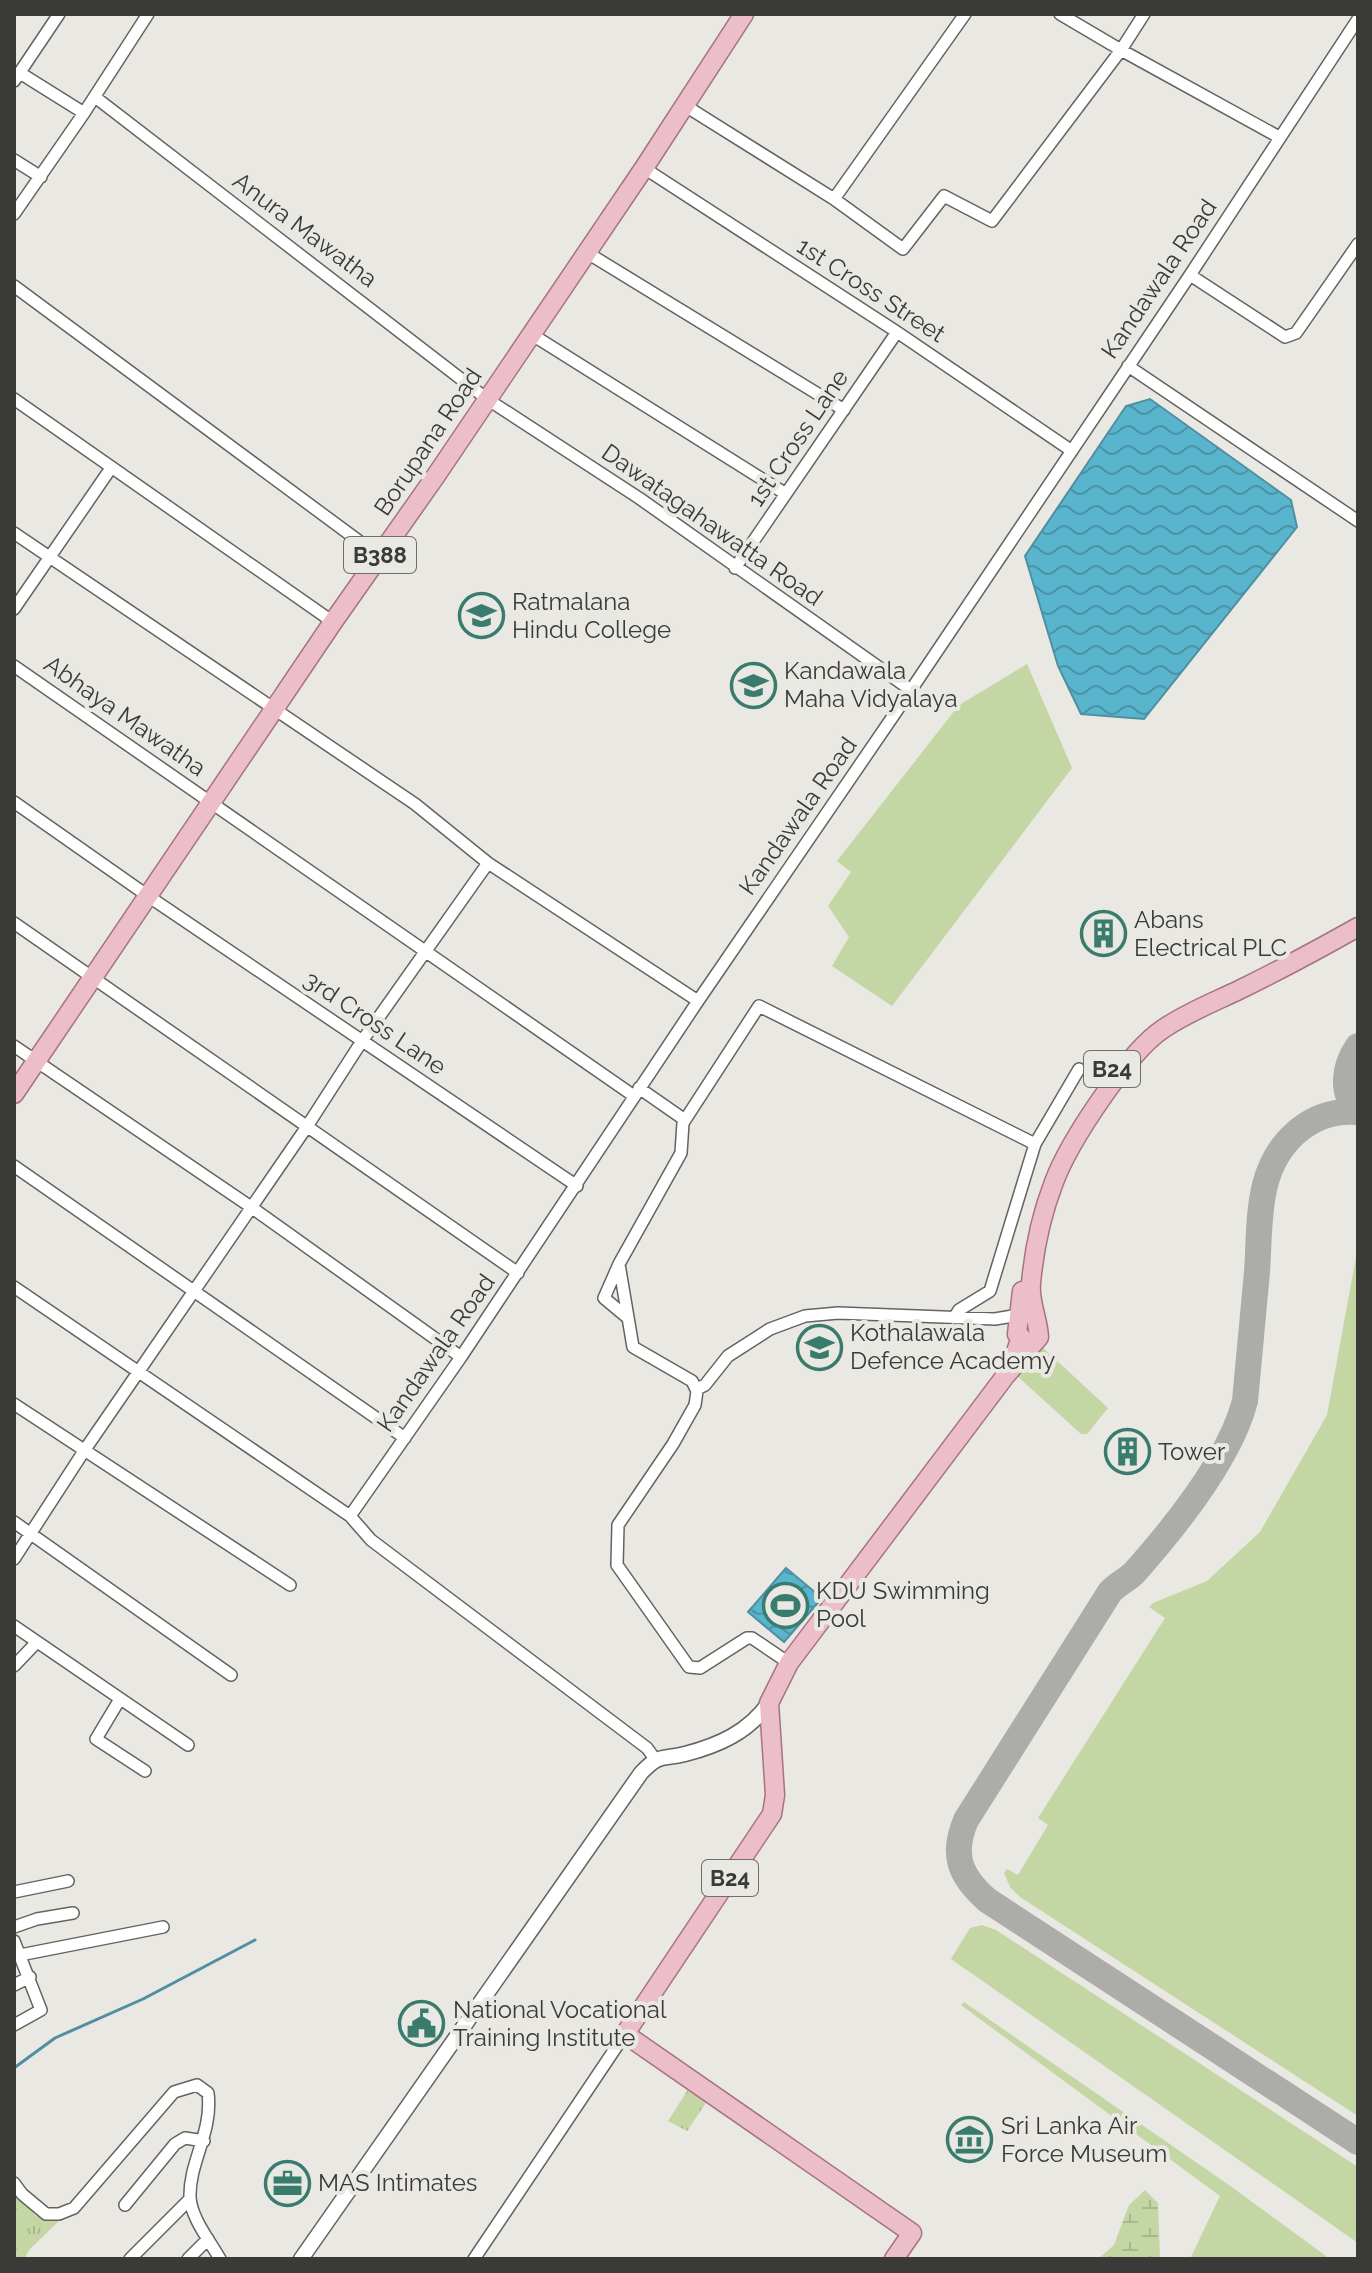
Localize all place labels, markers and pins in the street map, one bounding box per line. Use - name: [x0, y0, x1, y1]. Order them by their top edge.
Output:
- place label: Ratmalana Hindu College: [512, 587, 671, 644]
- school or university icon: Ratmalana Hindu College: [457, 592, 505, 640]
- place label: Kandawala Maha Vidyalaya: [784, 656, 958, 713]
- school or university icon: Kandawala Maha Vidyalaya: [729, 661, 777, 709]
- place label: Abans Electrical PLC: [1134, 905, 1287, 962]
- building icon: Abans Electrical PLC: [1079, 910, 1127, 958]
- place label: Kothalawala Defence Academy: [850, 1318, 1055, 1375]
- school or university icon: Kothalawala Defence Academy: [795, 1323, 843, 1371]
- building icon: Tower: [1103, 1428, 1151, 1476]
- place label: Tower: [1158, 1437, 1226, 1466]
- place label: KDU Swimming Pool: [816, 1576, 990, 1633]
- sports icon: KDU Swimming Pool: [761, 1581, 809, 1629]
- place label: National Vocational Training Institute: [453, 1995, 667, 2052]
- public building icon: National Vocational Training Institute: [398, 2000, 446, 2048]
- place label: Sri Lanka Air Force Museum: [1001, 2111, 1167, 2168]
- museum icon: Sri Lanka Air Force Museum: [946, 2116, 994, 2164]
- office icon: MAS Intimates: [263, 2159, 311, 2207]
- place label: MAS Intimates: [318, 2168, 477, 2197]

